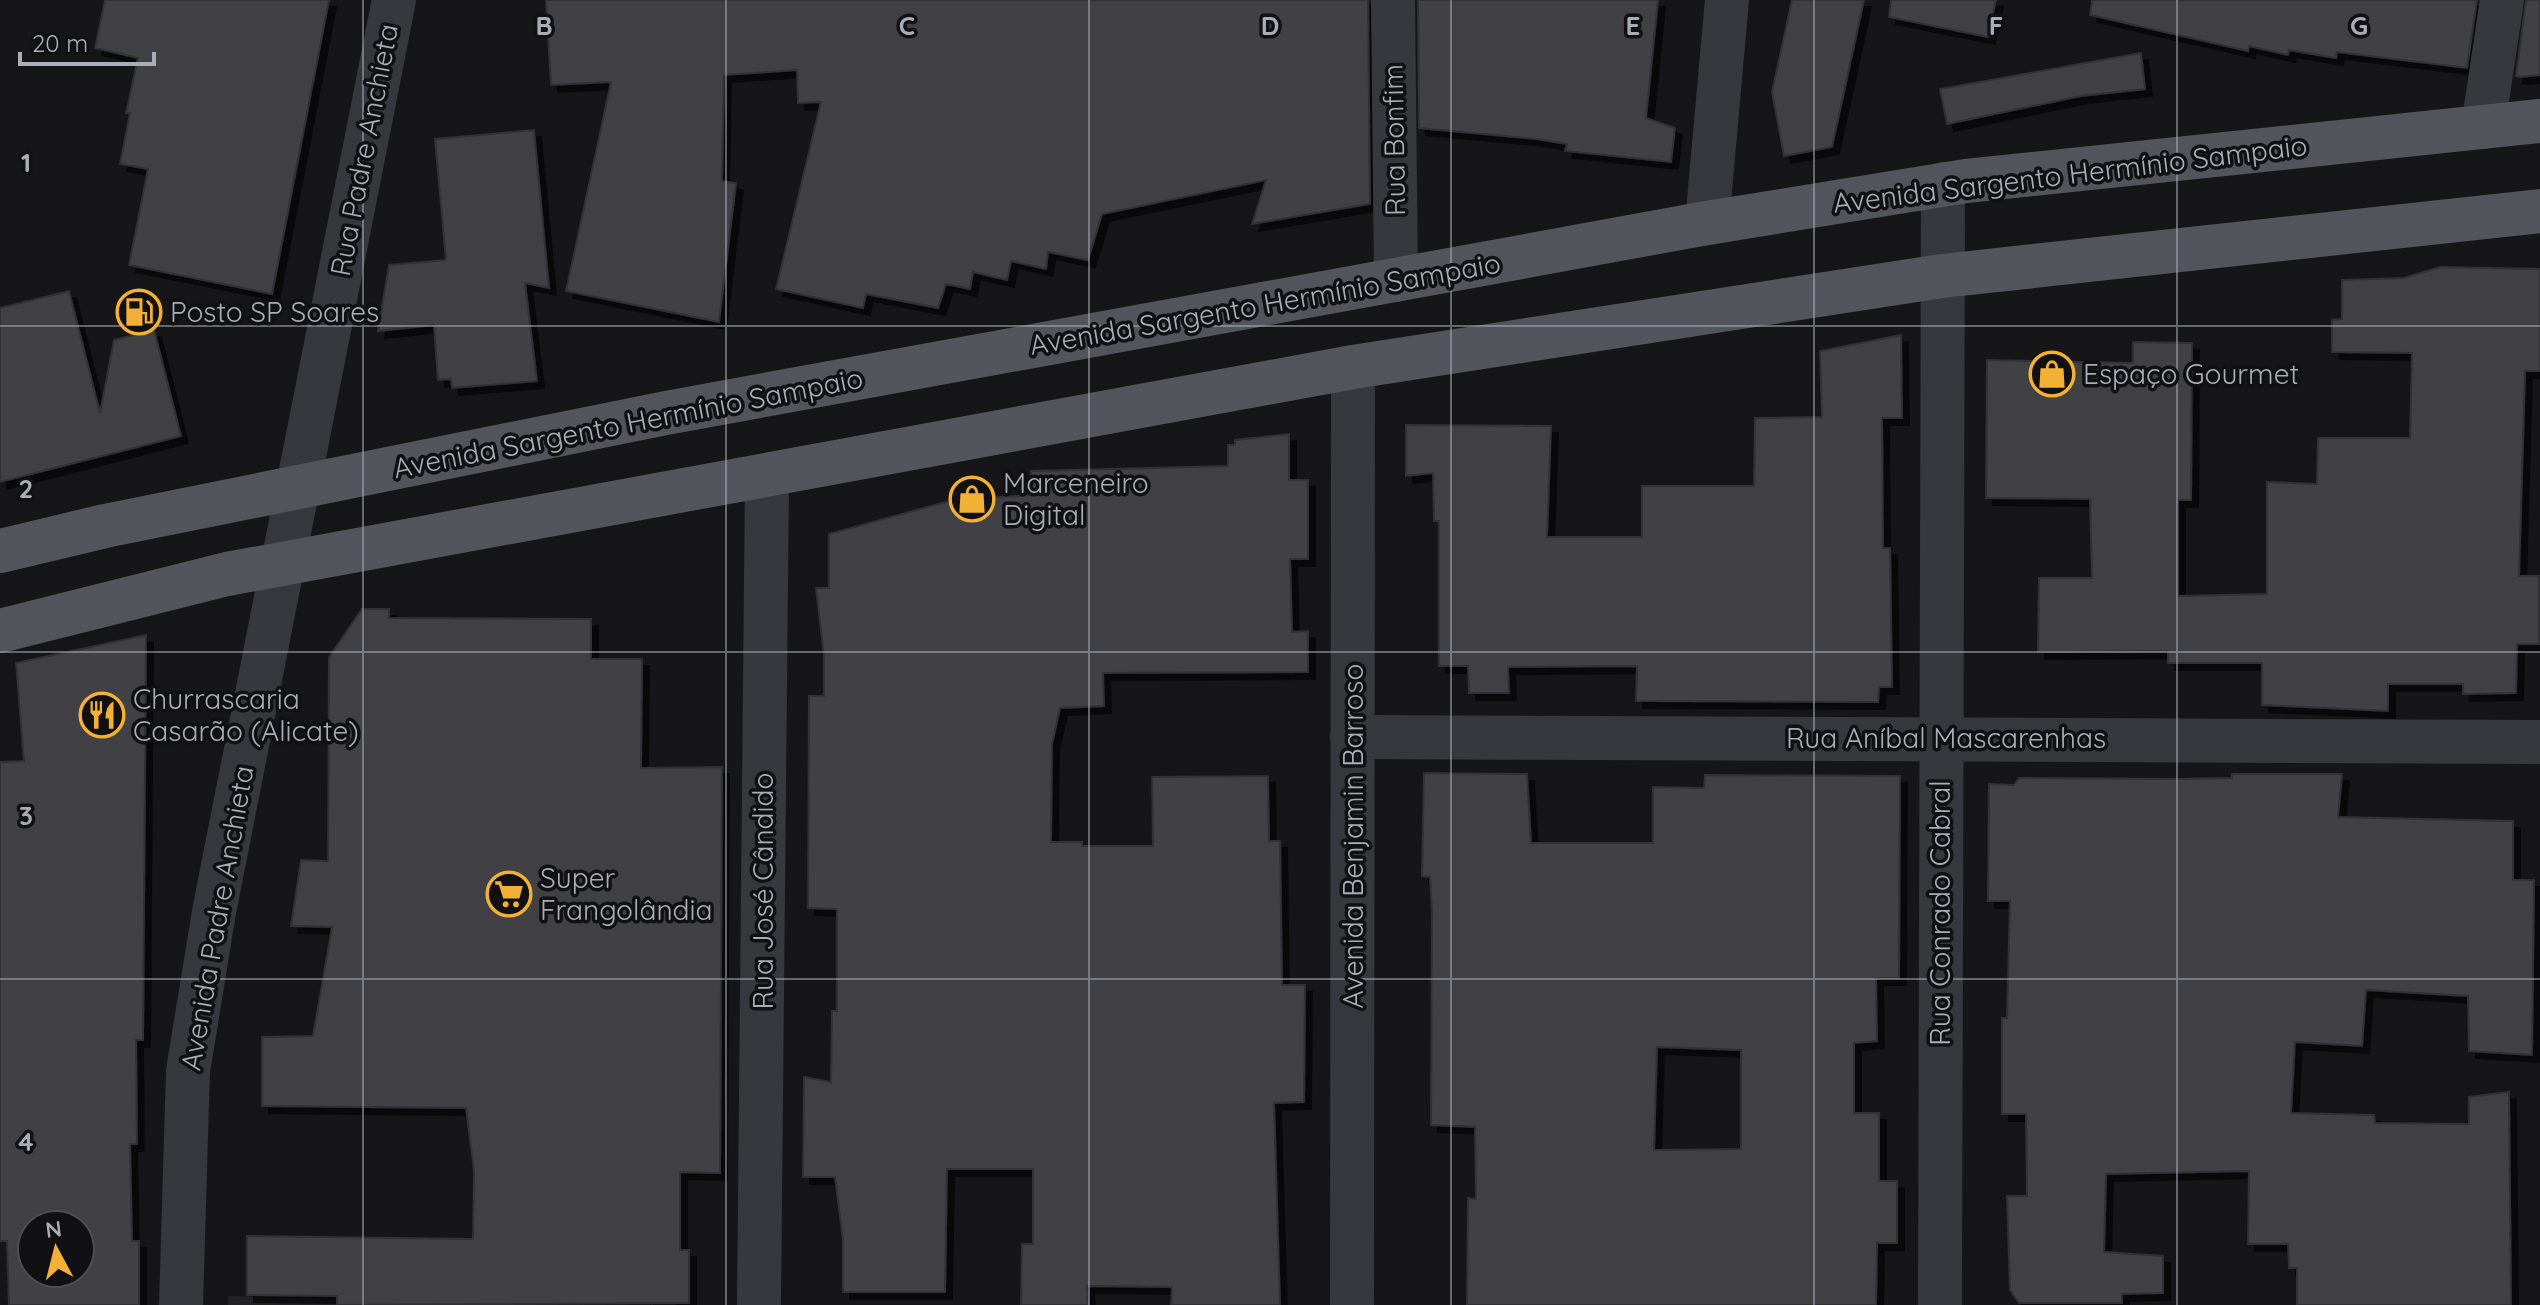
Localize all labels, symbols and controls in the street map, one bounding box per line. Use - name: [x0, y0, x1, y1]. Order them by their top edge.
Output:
- text: B: [535, 9, 553, 42]
- text: C: [899, 9, 915, 42]
- text: D: [1261, 9, 1279, 42]
- text: E: [1626, 9, 1640, 42]
- text: F: [1989, 9, 2003, 42]
- text: G: [2350, 9, 2368, 42]
- scale bar: [20, 16, 154, 66]
- street label: Rua Padre Anchieta: [322, 21, 405, 279]
- text: 20 m: [32, 28, 88, 58]
- street label: Rua Bonfim: [1375, 64, 1412, 216]
- street label: Avenida Sargento Hermínio Sampaio: [1831, 127, 2309, 220]
- text: 1: [21, 146, 31, 179]
- street label: Avenida Sargento Hermínio Sampaio: [1027, 245, 1503, 362]
- fuel station icon: Posto SP Soares: [115, 288, 163, 336]
- place label: Posto SP Soares: [170, 294, 379, 329]
- shop icon: Espaço Gourmet: [2028, 350, 2076, 398]
- place label: Espaço Gourmet: [2083, 356, 2299, 391]
- street label: Avenida Sargento Hermínio Sampaio: [390, 360, 866, 485]
- place label: Marceneiro Digital: [1003, 465, 1149, 532]
- text: 2: [19, 472, 33, 505]
- shop icon: Marceneiro Digital: [948, 475, 996, 523]
- street label: Avenida Benjamin Barroso: [1335, 664, 1370, 1008]
- place label: Churrascaria Casarão (Alicate): [133, 681, 359, 748]
- restaurant icon: Churrascaria Casarão (Alicate): [78, 691, 126, 739]
- street label: Rua Aníbal Mascarenhas: [1786, 720, 2106, 755]
- street label: Avenida Padre Anchieta: [172, 763, 261, 1073]
- street label: Rua José Cândido: [745, 773, 780, 1009]
- street label: Rua Conrado Cabral: [1922, 780, 1957, 1046]
- text: 3: [19, 799, 33, 832]
- place label: Super Frangolândia: [540, 860, 713, 927]
- supermarket icon: Super Frangolândia: [485, 870, 533, 918]
- text: 4: [18, 1125, 34, 1158]
- north arrow: [16, 1209, 96, 1289]
- text: N: [44, 1214, 63, 1244]

